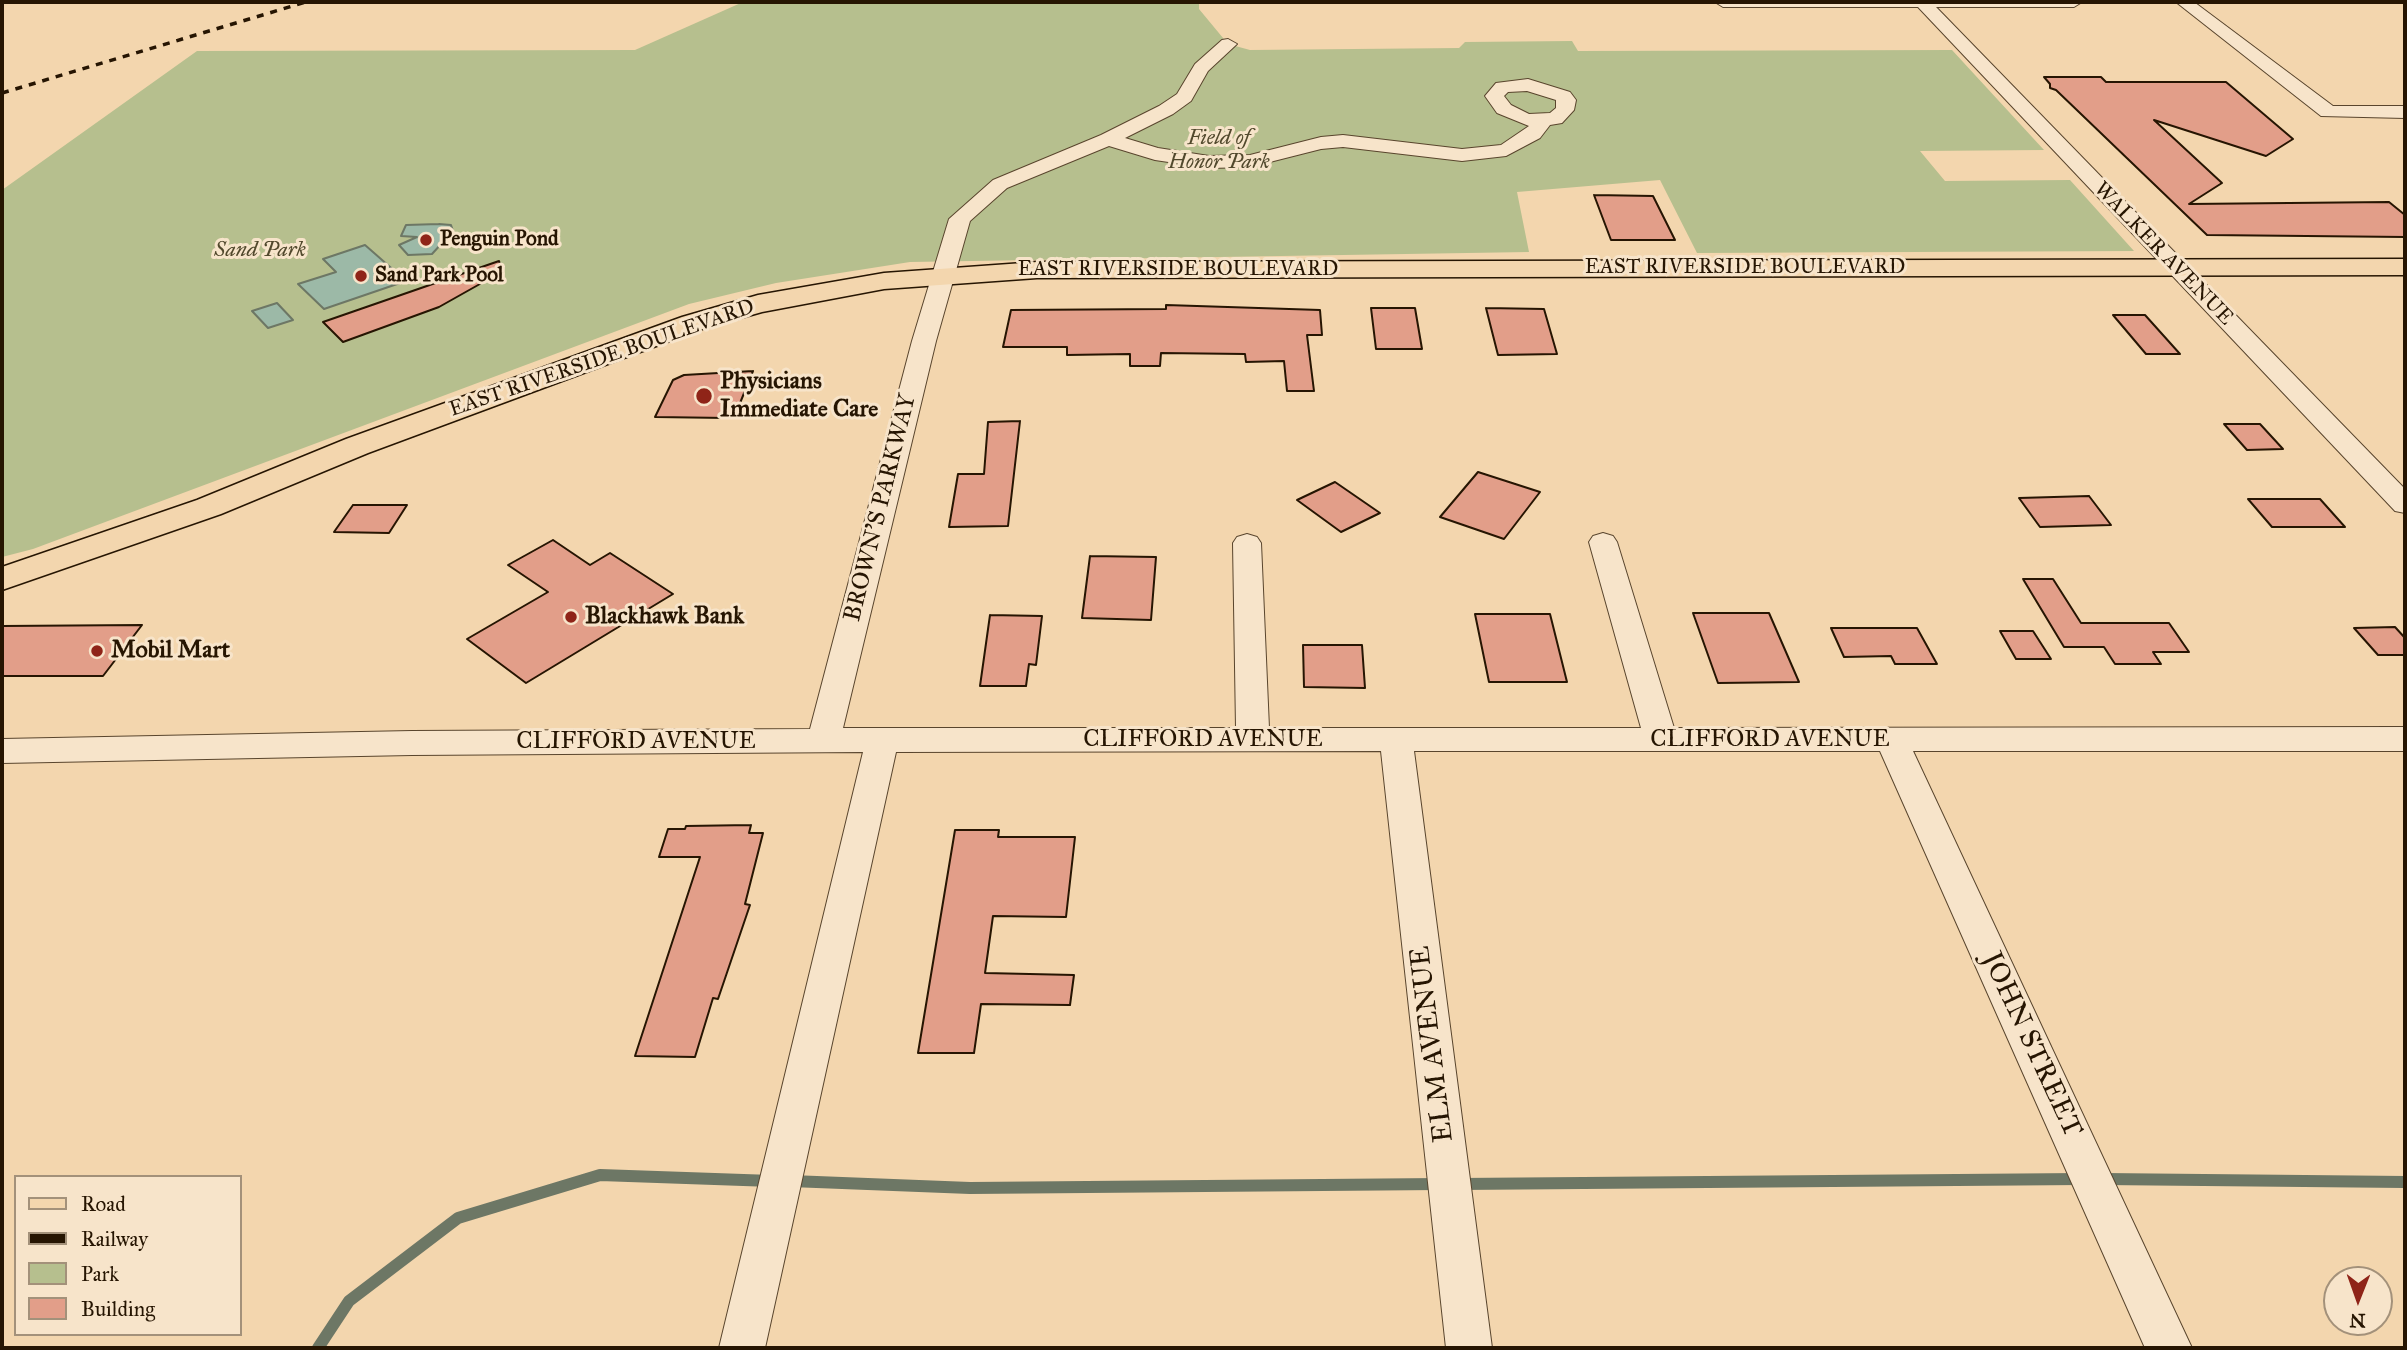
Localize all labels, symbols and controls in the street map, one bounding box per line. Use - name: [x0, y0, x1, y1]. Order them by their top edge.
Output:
- park label: Field of Honor Park: [1168, 126, 1270, 176]
- street label: WALKER AVENUE: [2088, 177, 2238, 331]
- place label: Penguin Pond: [440, 227, 559, 253]
- marker: Penguin Pond: [418, 232, 434, 248]
- park label: Sand Park: [214, 238, 306, 264]
- street label: EAST RIVERSIDE BOULEVARD: [1585, 255, 1905, 281]
- street label: EAST RIVERSIDE BOULEVARD: [1018, 257, 1338, 283]
- place label: Sand Park Pool: [375, 263, 503, 289]
- marker: Sand Park Pool: [353, 268, 369, 284]
- street label: EAST RIVERSIDE BOULEVARD: [446, 295, 758, 423]
- place label: Physicians Immediate Care: [720, 368, 878, 424]
- marker: Physicians Immediate Care: [694, 386, 714, 406]
- street label: BROWN'S PARKWAY: [839, 391, 923, 625]
- place label: Blackhawk Bank: [585, 603, 744, 631]
- marker: Blackhawk Bank: [563, 609, 579, 625]
- place label: Mobil Mart: [111, 637, 230, 665]
- marker: Mobil Mart: [89, 643, 105, 659]
- street label: CLIFFORD AVENUE: [1083, 726, 1323, 754]
- street label: CLIFFORD AVENUE: [1650, 726, 1890, 754]
- street label: CLIFFORD AVENUE: [516, 728, 756, 756]
- street label: ELM AVENUE: [1404, 944, 1462, 1144]
- street label: JOHN STREET: [1973, 947, 2089, 1143]
- legend: [14, 1175, 242, 1336]
- text: Road: [81, 1191, 126, 1217]
- text: Railway: [81, 1226, 148, 1252]
- text: Park: [81, 1261, 119, 1287]
- north arrow: [2323, 1266, 2393, 1336]
- text: Building: [81, 1296, 155, 1322]
- text: N: [2349, 1309, 2366, 1332]

